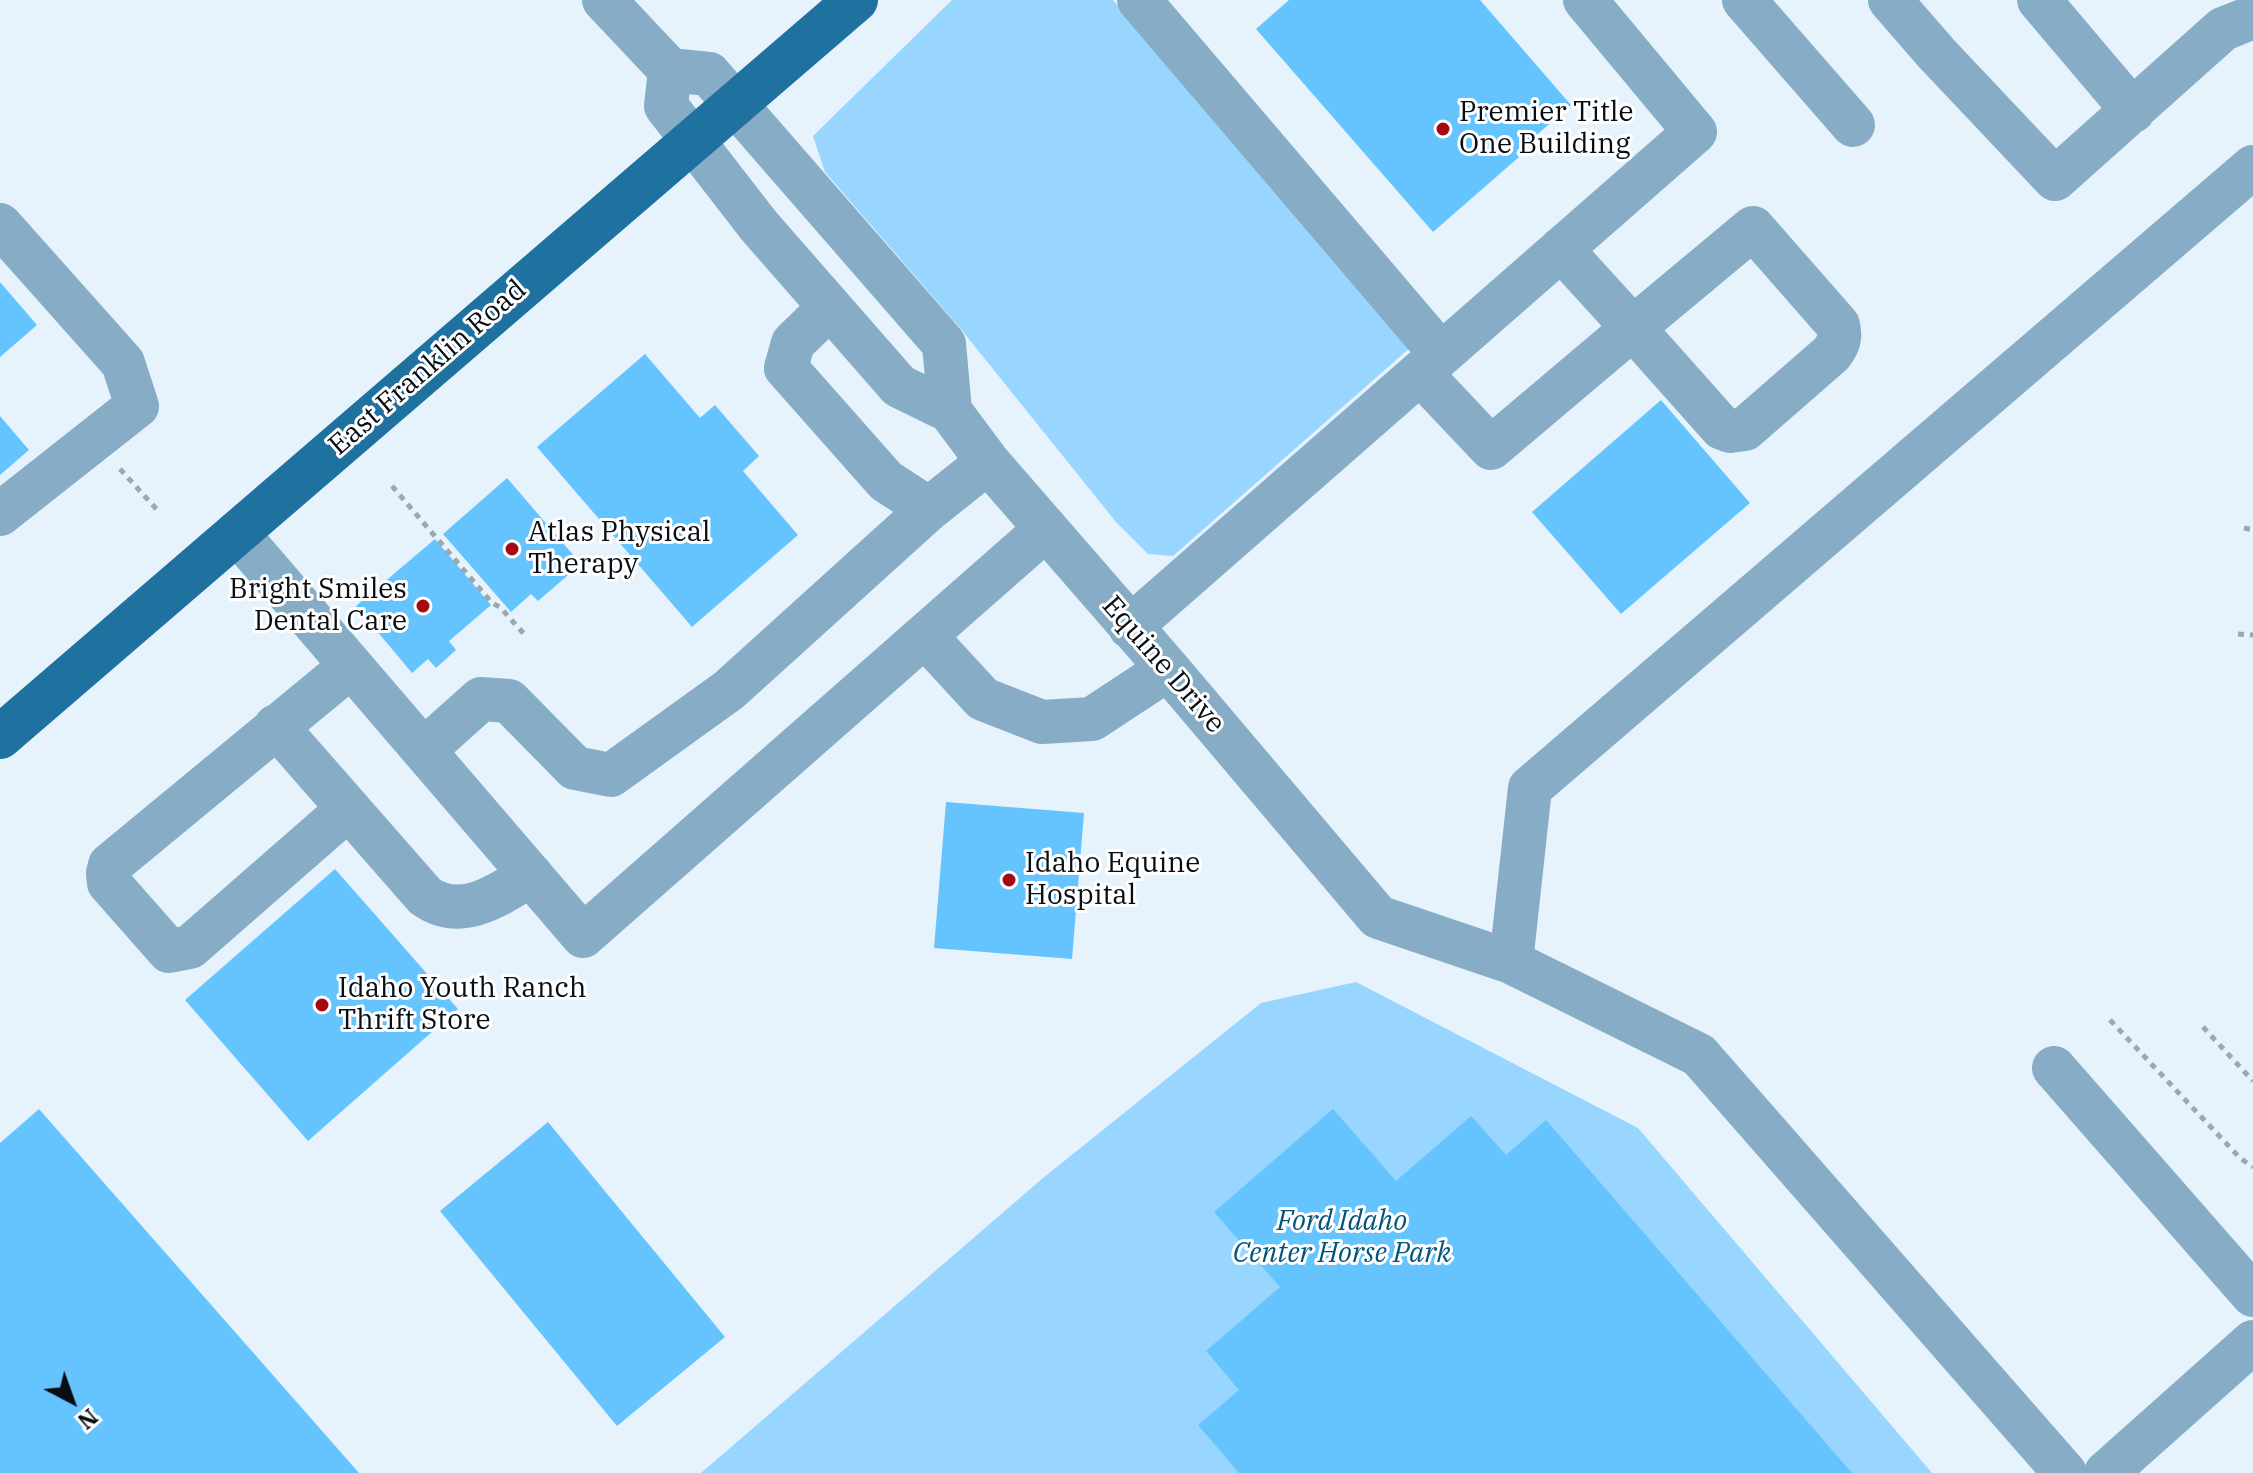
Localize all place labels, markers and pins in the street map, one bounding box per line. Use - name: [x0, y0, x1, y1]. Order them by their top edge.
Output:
- place label: Premier Title One Building: [1459, 96, 1633, 162]
- marker: Premier Title One Building: [1434, 120, 1452, 138]
- place label: Atlas Physical Therapy: [528, 516, 710, 582]
- marker: Atlas Physical Therapy: [503, 540, 521, 558]
- place label: Bright Smiles Dental Care: [229, 573, 407, 639]
- marker: Bright Smiles Dental Care: [414, 597, 432, 615]
- place label: Idaho Equine Hospital: [1025, 847, 1200, 913]
- marker: Idaho Equine Hospital: [1000, 871, 1018, 889]
- place label: Idaho Youth Ranch Thrift Store: [338, 972, 586, 1038]
- marker: Idaho Youth Ranch Thrift Store: [313, 996, 331, 1014]

